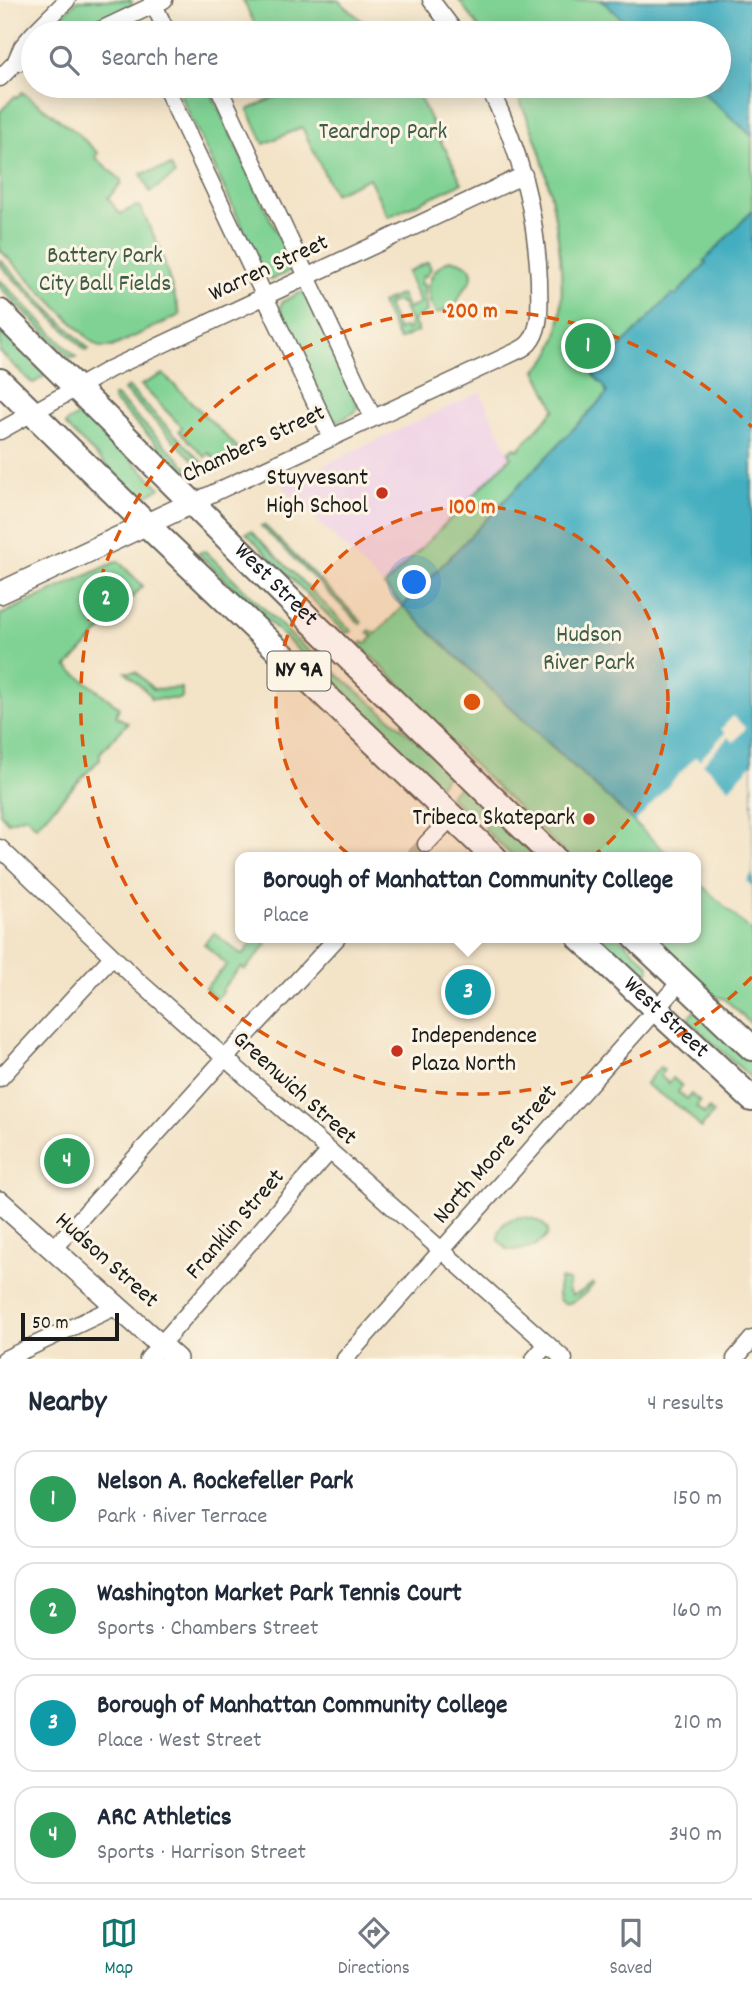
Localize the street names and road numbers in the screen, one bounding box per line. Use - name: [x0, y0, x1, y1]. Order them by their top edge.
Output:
- street label: Warren Street: [204, 226, 334, 312]
- street label: Chambers Street: [177, 397, 331, 493]
- street label: West Street: [225, 536, 325, 635]
- road number: NY 9A: [268, 652, 330, 691]
- street label: West Street: [615, 969, 716, 1067]
- street label: Greenwich Street: [224, 1024, 364, 1154]
- street label: North Moore Street: [426, 1078, 566, 1232]
- street label: Franklin Street: [178, 1162, 294, 1288]
- street label: Hudson Street: [46, 1205, 166, 1317]

